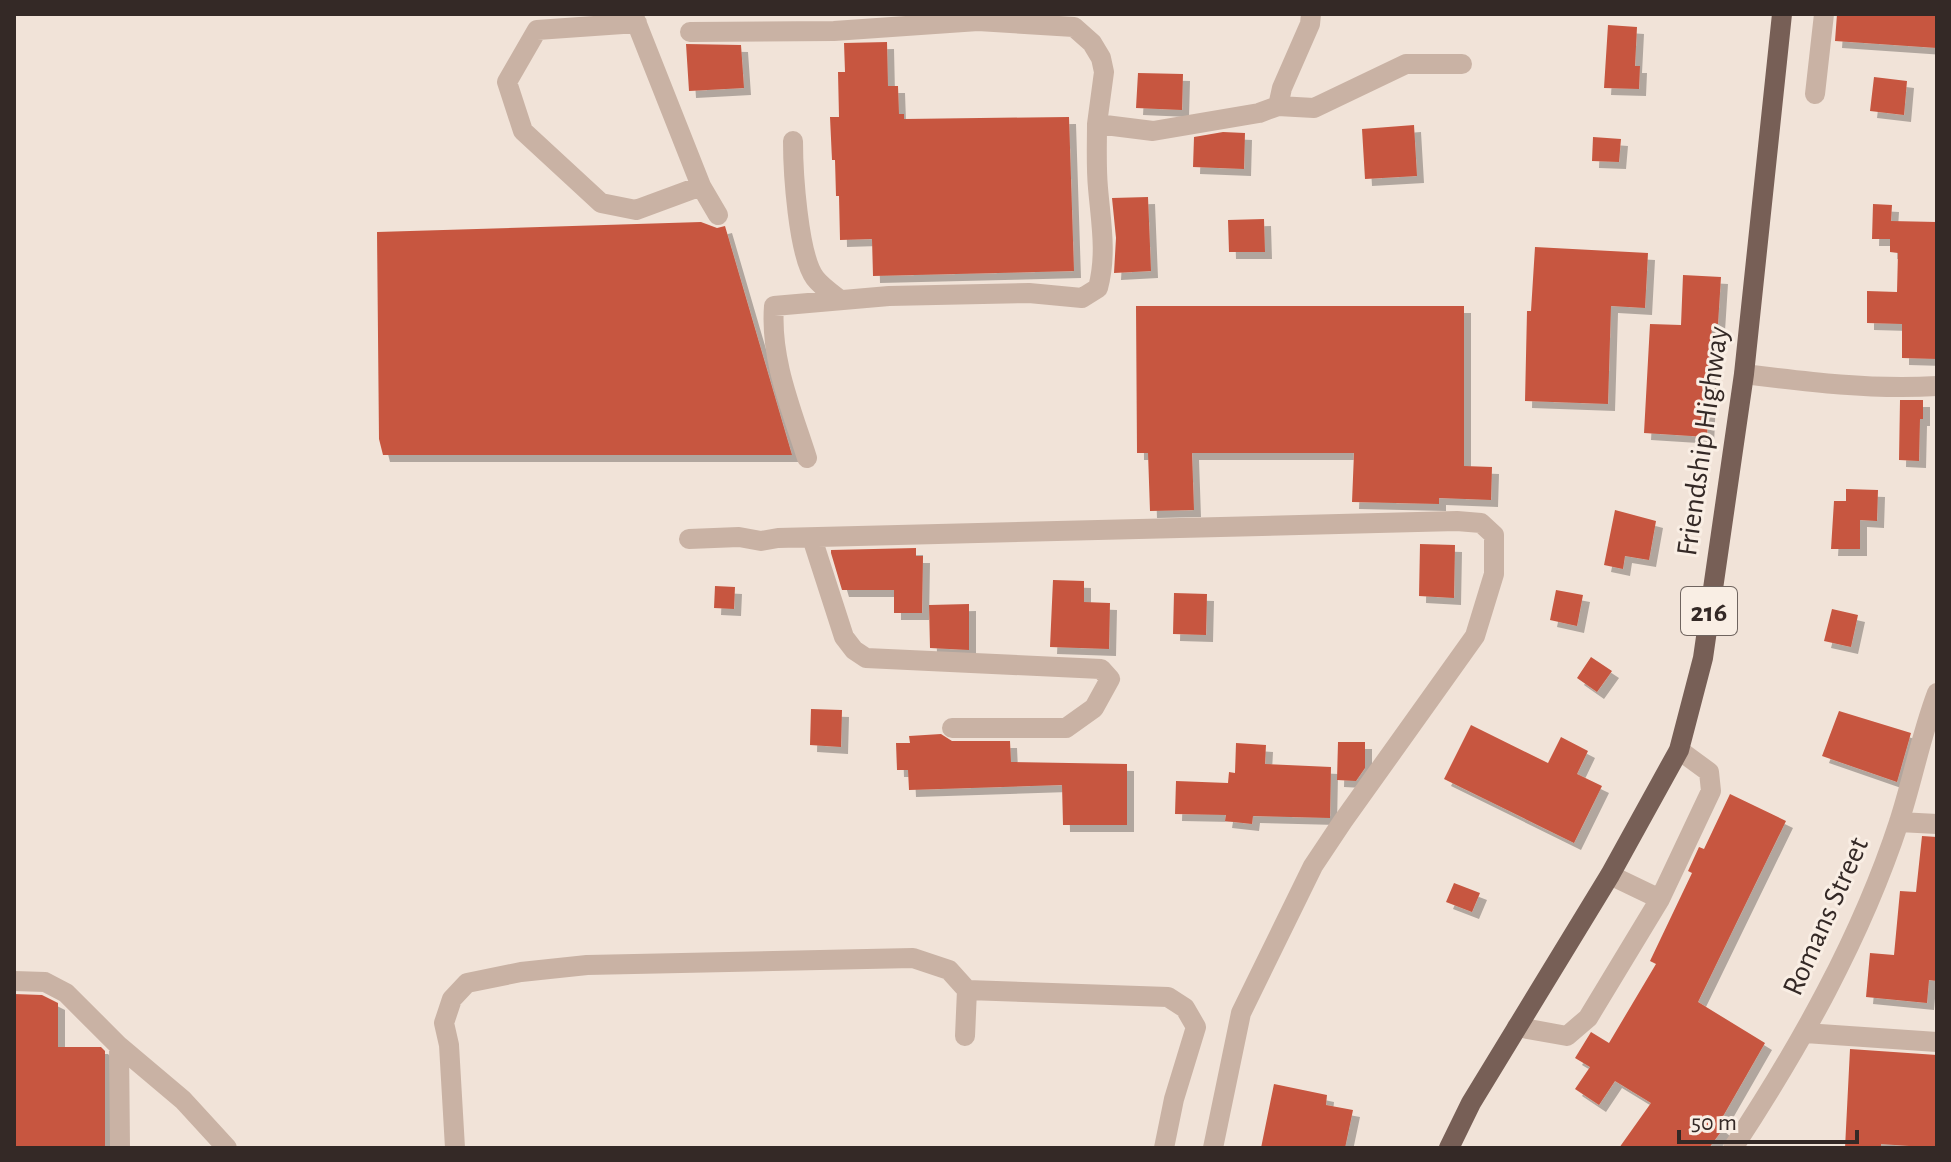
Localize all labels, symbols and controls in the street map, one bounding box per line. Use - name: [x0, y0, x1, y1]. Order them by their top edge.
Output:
- street label: Friendship Highway: [1672, 324, 1734, 558]
- road number: 216: [1681, 587, 1737, 635]
- street label: Romans Street: [1778, 832, 1874, 1000]
- scale bar: [1679, 1094, 1857, 1144]
- text: 50 m: [1691, 1111, 1737, 1135]

